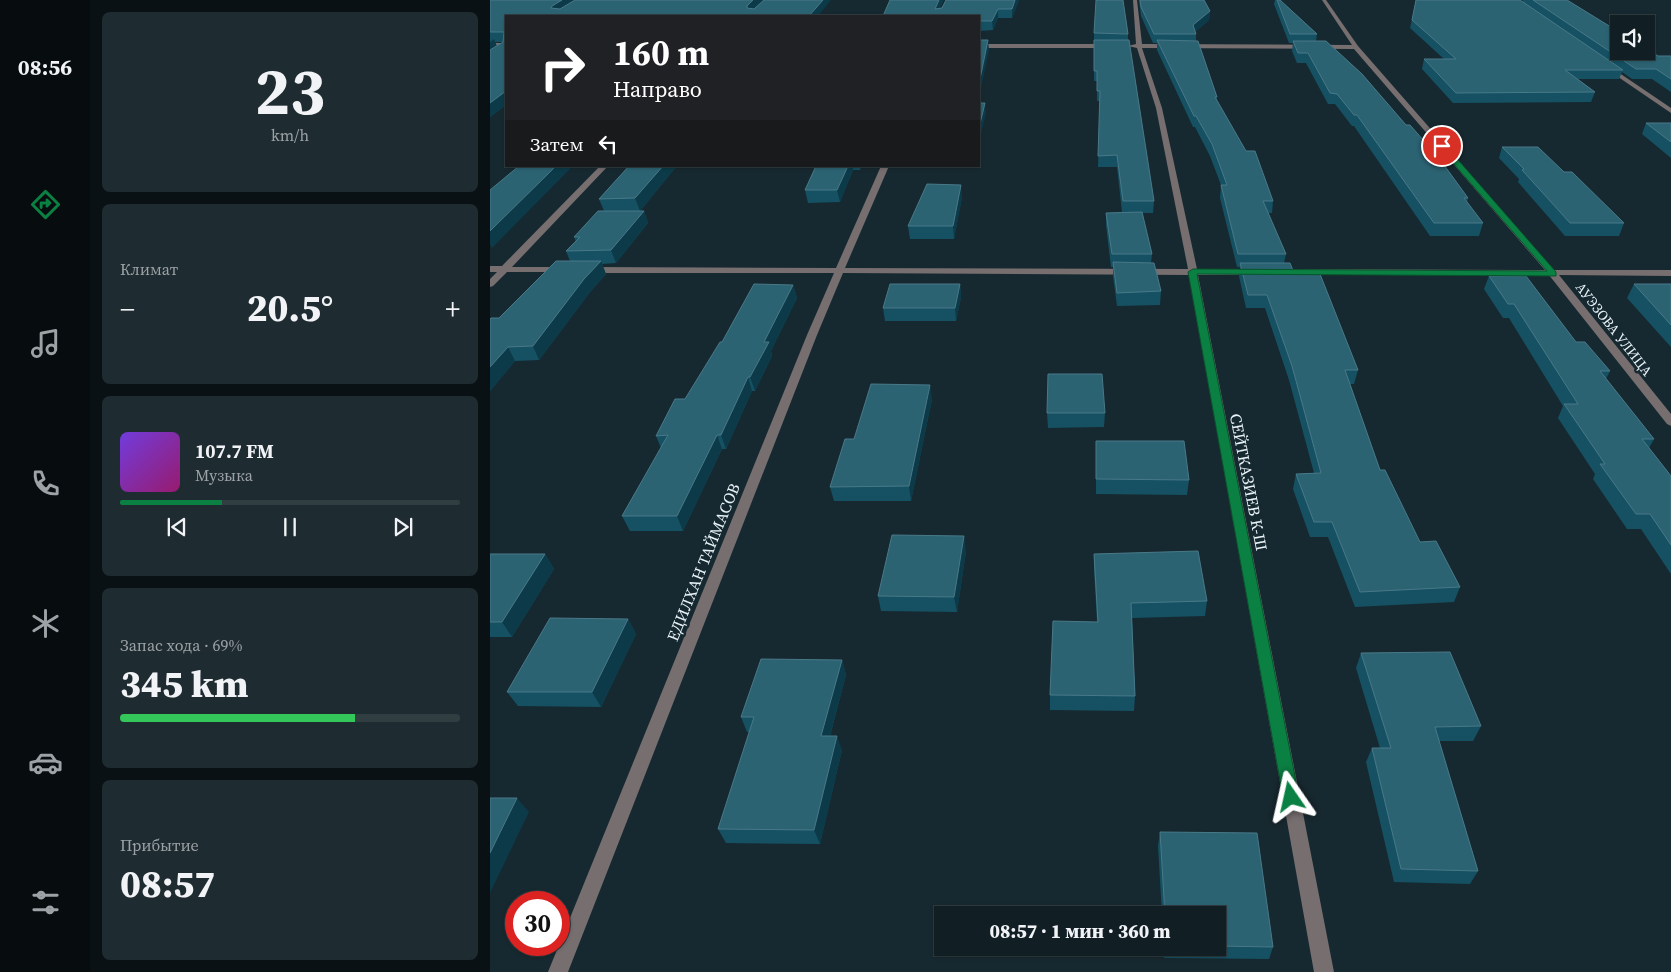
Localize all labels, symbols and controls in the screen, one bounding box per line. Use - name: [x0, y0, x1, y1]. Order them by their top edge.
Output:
- map controls: [1610, 15, 1655, 60]
- button: sound: [1610, 15, 1655, 60]
- text: 160 m: [613, 29, 709, 77]
- icon: right: [530, 35, 595, 100]
- text: 23: [255, 47, 325, 136]
- text: 08:56: [18, 52, 72, 82]
- text: Направо: [613, 74, 702, 104]
- text: km/h: [271, 124, 309, 146]
- pin: [1421, 125, 1463, 167]
- icon: left: [594, 130, 622, 158]
- text: Затем: [530, 131, 584, 157]
- icon: arrive: [1428, 132, 1456, 160]
- icon: directions: [28, 187, 63, 222]
- text: Климат: [120, 258, 178, 280]
- street label: АУЭЗОВА УЛИЦА: [1571, 278, 1657, 381]
- text: 20.5°: [247, 282, 333, 334]
- text: −: [120, 290, 135, 328]
- text: +: [445, 290, 460, 328]
- icon: music: [28, 326, 63, 361]
- street label: СЕЙТКАЗИЕВ К-Ш: [1225, 412, 1273, 553]
- text: 107.7 FM: [195, 438, 274, 464]
- text: Музыка: [195, 464, 253, 486]
- icon: phone: [28, 466, 63, 501]
- street label: ЕДИЛХАН ТАЙМАСОВ: [661, 480, 745, 644]
- icon: previous: [163, 513, 191, 541]
- icon: pause: [276, 513, 304, 541]
- icon: next: [389, 513, 417, 541]
- icon: climate: [28, 606, 63, 641]
- text: Запас хода · 69%: [120, 634, 243, 656]
- text: 345 km: [120, 658, 248, 710]
- icon: car: [28, 745, 63, 780]
- position arrow: [1264, 770, 1316, 822]
- text: Прибытие: [120, 834, 199, 856]
- text: 08:57: [120, 858, 215, 910]
- icon: filters: [28, 885, 63, 920]
- speed limit sign: 30: [505, 891, 570, 956]
- text: 08:57 · 1 мин · 360 m: [990, 918, 1170, 944]

